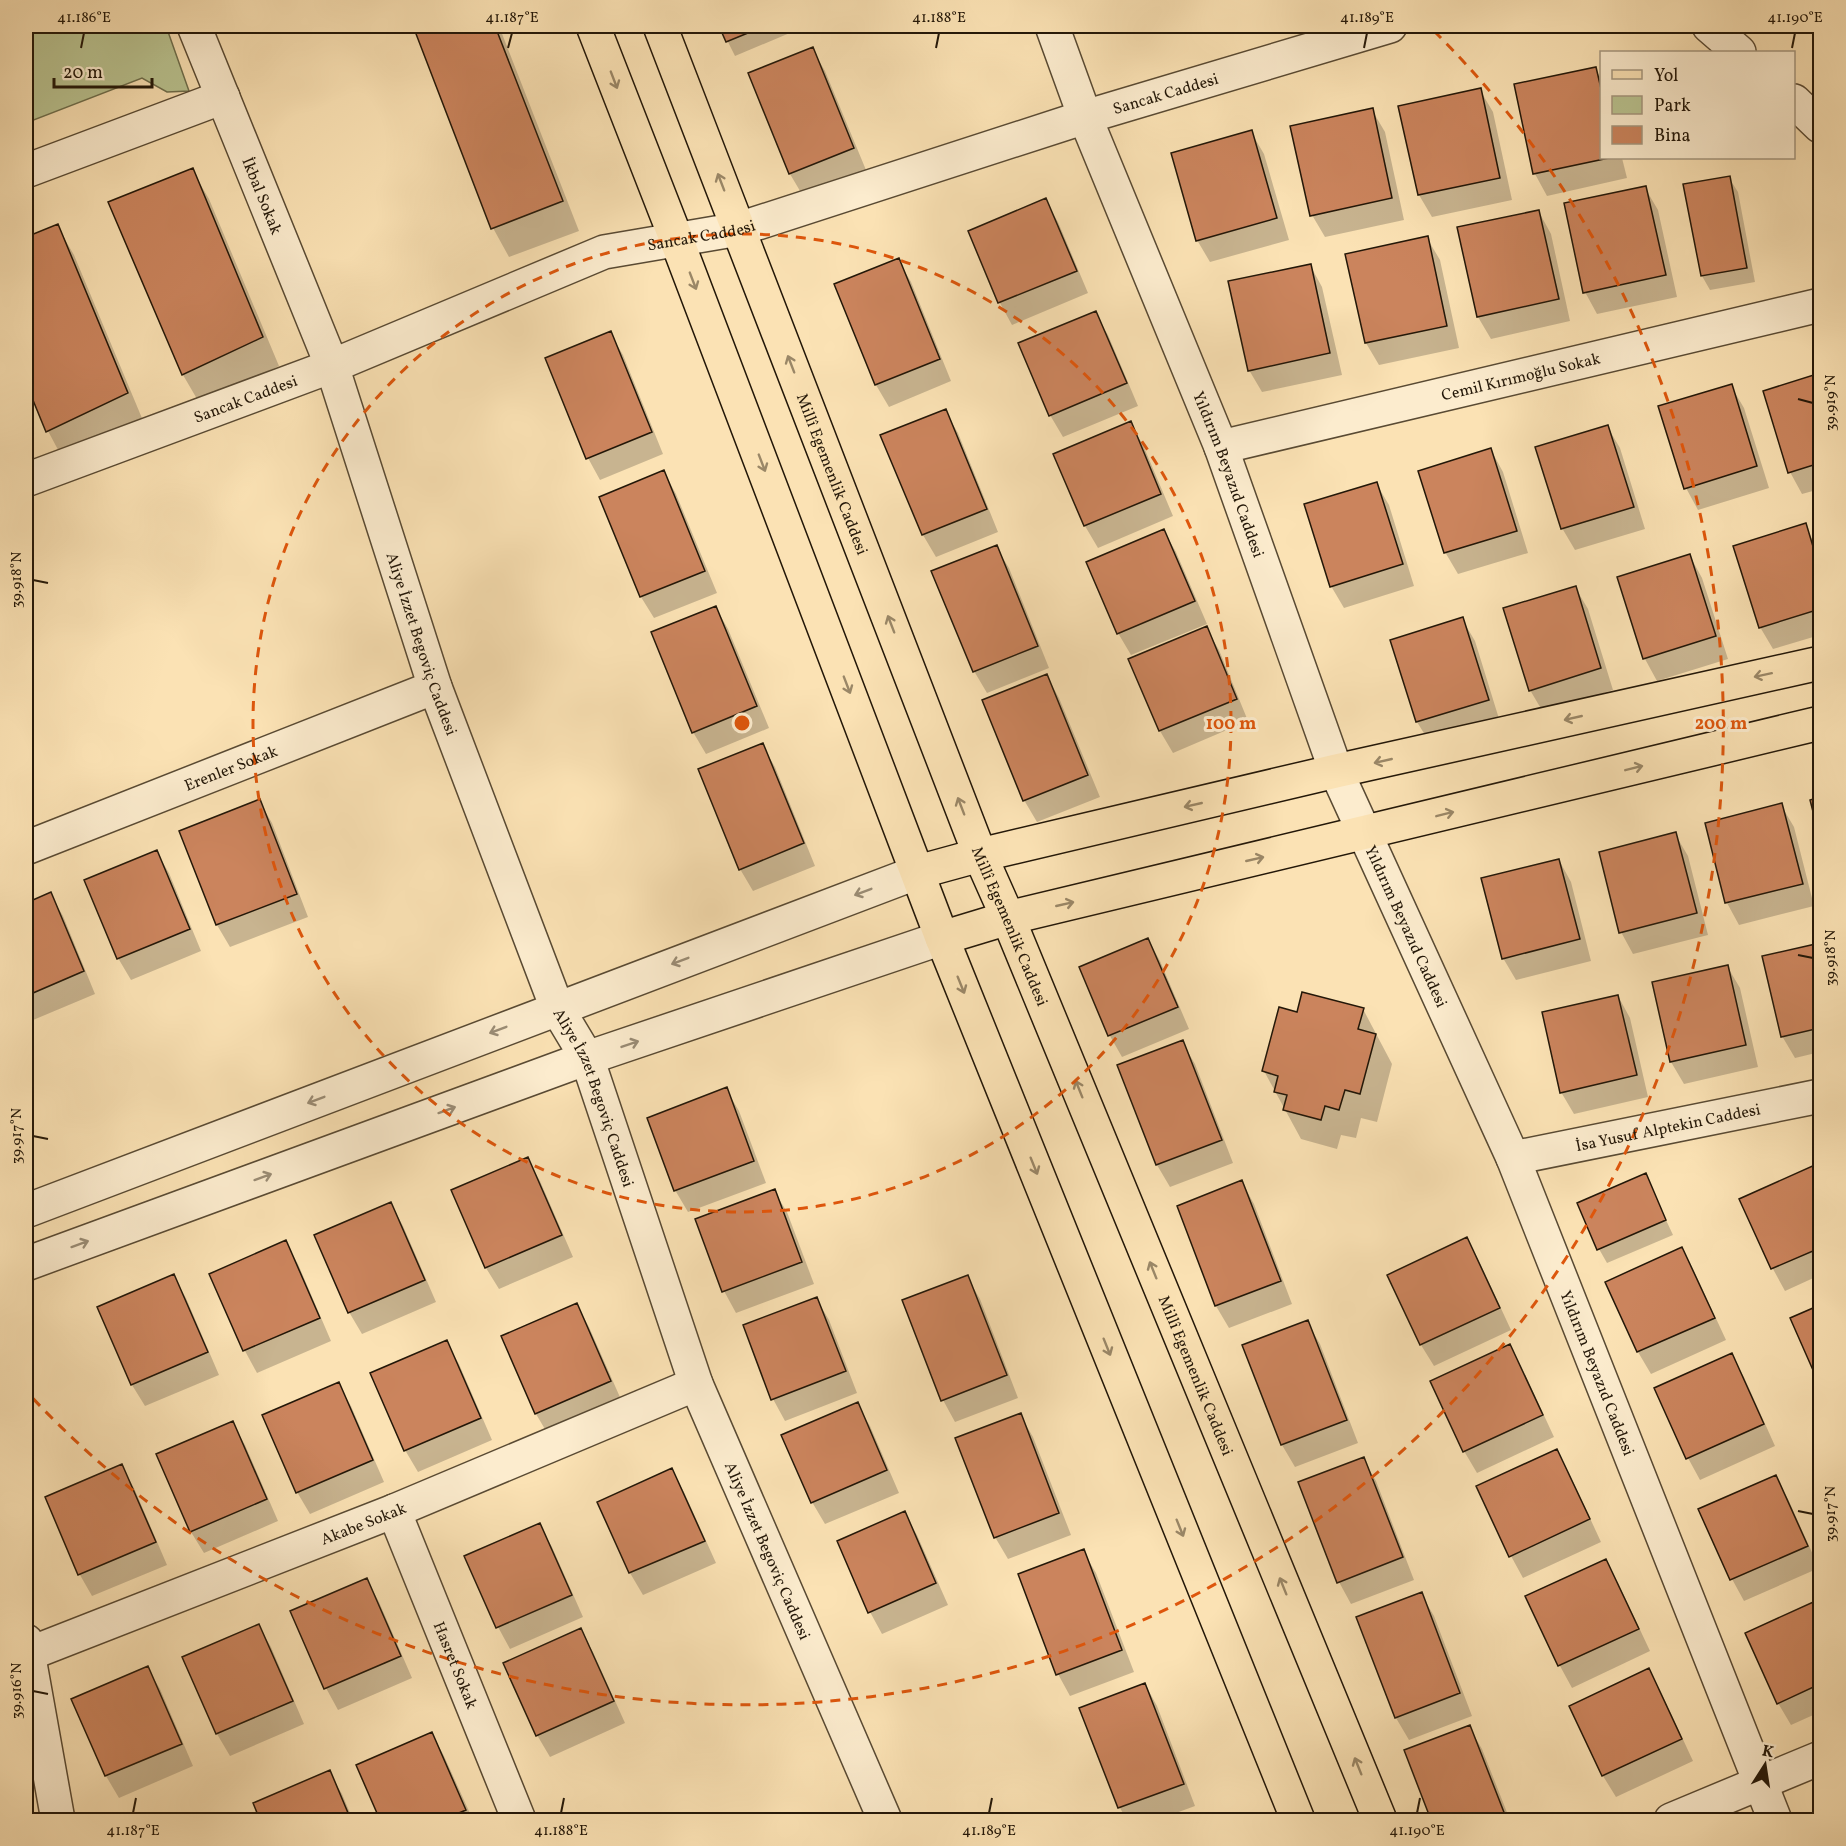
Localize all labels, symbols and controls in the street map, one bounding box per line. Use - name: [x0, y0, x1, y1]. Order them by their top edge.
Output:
- text: 41.186°E: [57, 8, 111, 29]
- text: 41.187°E: [485, 8, 539, 29]
- text: 41.188°E: [912, 8, 966, 29]
- text: 41.189°E: [1340, 8, 1394, 29]
- text: 41.190°E: [1767, 8, 1823, 29]
- scale bar: [54, 51, 152, 89]
- legend: [1600, 51, 1795, 159]
- text: 20 m: [63, 61, 103, 86]
- text: Yol: [1654, 64, 1679, 89]
- street label: Sancak Caddesi: [1111, 69, 1222, 121]
- one-way arrow: [610, 70, 621, 89]
- text: Park: [1654, 94, 1691, 119]
- text: Bina: [1654, 124, 1690, 149]
- street label: İkbal Sokak: [235, 154, 287, 239]
- one-way arrow: [715, 173, 726, 191]
- street label: Sancak Caddesi: [646, 215, 759, 257]
- one-way arrow: [688, 271, 699, 290]
- street label: Cemil Kırımoğlu Sokak: [1439, 348, 1603, 407]
- one-way arrow: [785, 355, 796, 373]
- street label: Sancak Caddesi: [191, 371, 301, 430]
- text: 39.919°N: [1821, 375, 1842, 431]
- street label: Yıldırım Beyazıd Caddesi: [1186, 388, 1268, 561]
- street label: Millî Egemenlik Caddesi: [790, 391, 872, 559]
- one-way arrow: [758, 454, 769, 472]
- street label: Aliye İzzet Begoviç Caddesi: [380, 550, 462, 739]
- text: 39.918°N: [7, 552, 28, 608]
- one-way arrow: [885, 615, 896, 634]
- one-way arrow: [1754, 670, 1773, 682]
- one-way arrow: [842, 675, 853, 694]
- text: 100 m: [1206, 712, 1256, 737]
- one-way arrow: [1564, 712, 1583, 724]
- text: 200 m: [1695, 712, 1747, 737]
- centre of rings: [732, 713, 752, 733]
- street label: Erenler Sokak: [182, 741, 282, 798]
- one-way arrow: [1374, 755, 1393, 767]
- one-way arrow: [1624, 762, 1643, 773]
- one-way arrow: [955, 797, 966, 816]
- one-way arrow: [1184, 799, 1203, 811]
- one-way arrow: [1435, 807, 1454, 819]
- street label: Yıldırım Beyazıd Caddesi: [1358, 842, 1452, 1012]
- street label: Millî Egemenlik Caddesi: [965, 844, 1052, 1010]
- one-way arrow: [1245, 853, 1264, 865]
- one-way arrow: [854, 887, 873, 898]
- one-way arrow: [1056, 898, 1075, 910]
- text: 39.918°N: [1821, 930, 1842, 986]
- one-way arrow: [672, 956, 690, 967]
- one-way arrow: [956, 976, 967, 994]
- street label: Aliye İzzet Begoviç Caddesi: [547, 1005, 638, 1190]
- one-way arrow: [489, 1026, 508, 1037]
- one-way arrow: [620, 1037, 639, 1048]
- one-way arrow: [1073, 1081, 1084, 1099]
- one-way arrow: [307, 1095, 326, 1106]
- street label: İsa Yusuf Alptekin Caddesi: [1574, 1099, 1763, 1158]
- one-way arrow: [437, 1104, 455, 1115]
- text: 39.917°N: [7, 1108, 28, 1164]
- one-way arrow: [1029, 1156, 1040, 1175]
- one-way arrow: [254, 1171, 272, 1182]
- one-way arrow: [71, 1238, 89, 1249]
- one-way arrow: [1147, 1261, 1158, 1280]
- street label: Yıldırım Beyazıd Caddesi: [1553, 1288, 1639, 1460]
- street label: Millî Egemenlik Caddesi: [1152, 1292, 1238, 1459]
- one-way arrow: [1102, 1337, 1113, 1356]
- street label: Aliye İzzet Begoviç Caddesi: [718, 1459, 815, 1644]
- text: 39.917°N: [1821, 1486, 1842, 1542]
- street label: Akabe Sokak: [318, 1498, 410, 1552]
- one-way arrow: [1175, 1518, 1186, 1536]
- one-way arrow: [1277, 1577, 1288, 1596]
- street label: Hasret Sokak: [427, 1619, 482, 1713]
- text: 39.916°N: [7, 1663, 28, 1719]
- north arrow: [1735, 1735, 1795, 1795]
- text: K: [1760, 1740, 1776, 1764]
- one-way arrow: [1352, 1758, 1363, 1776]
- text: 41.187°E: [106, 1821, 160, 1842]
- text: 41.188°E: [534, 1821, 588, 1842]
- text: 41.189°E: [962, 1821, 1016, 1842]
- text: 41.190°E: [1389, 1821, 1445, 1842]

